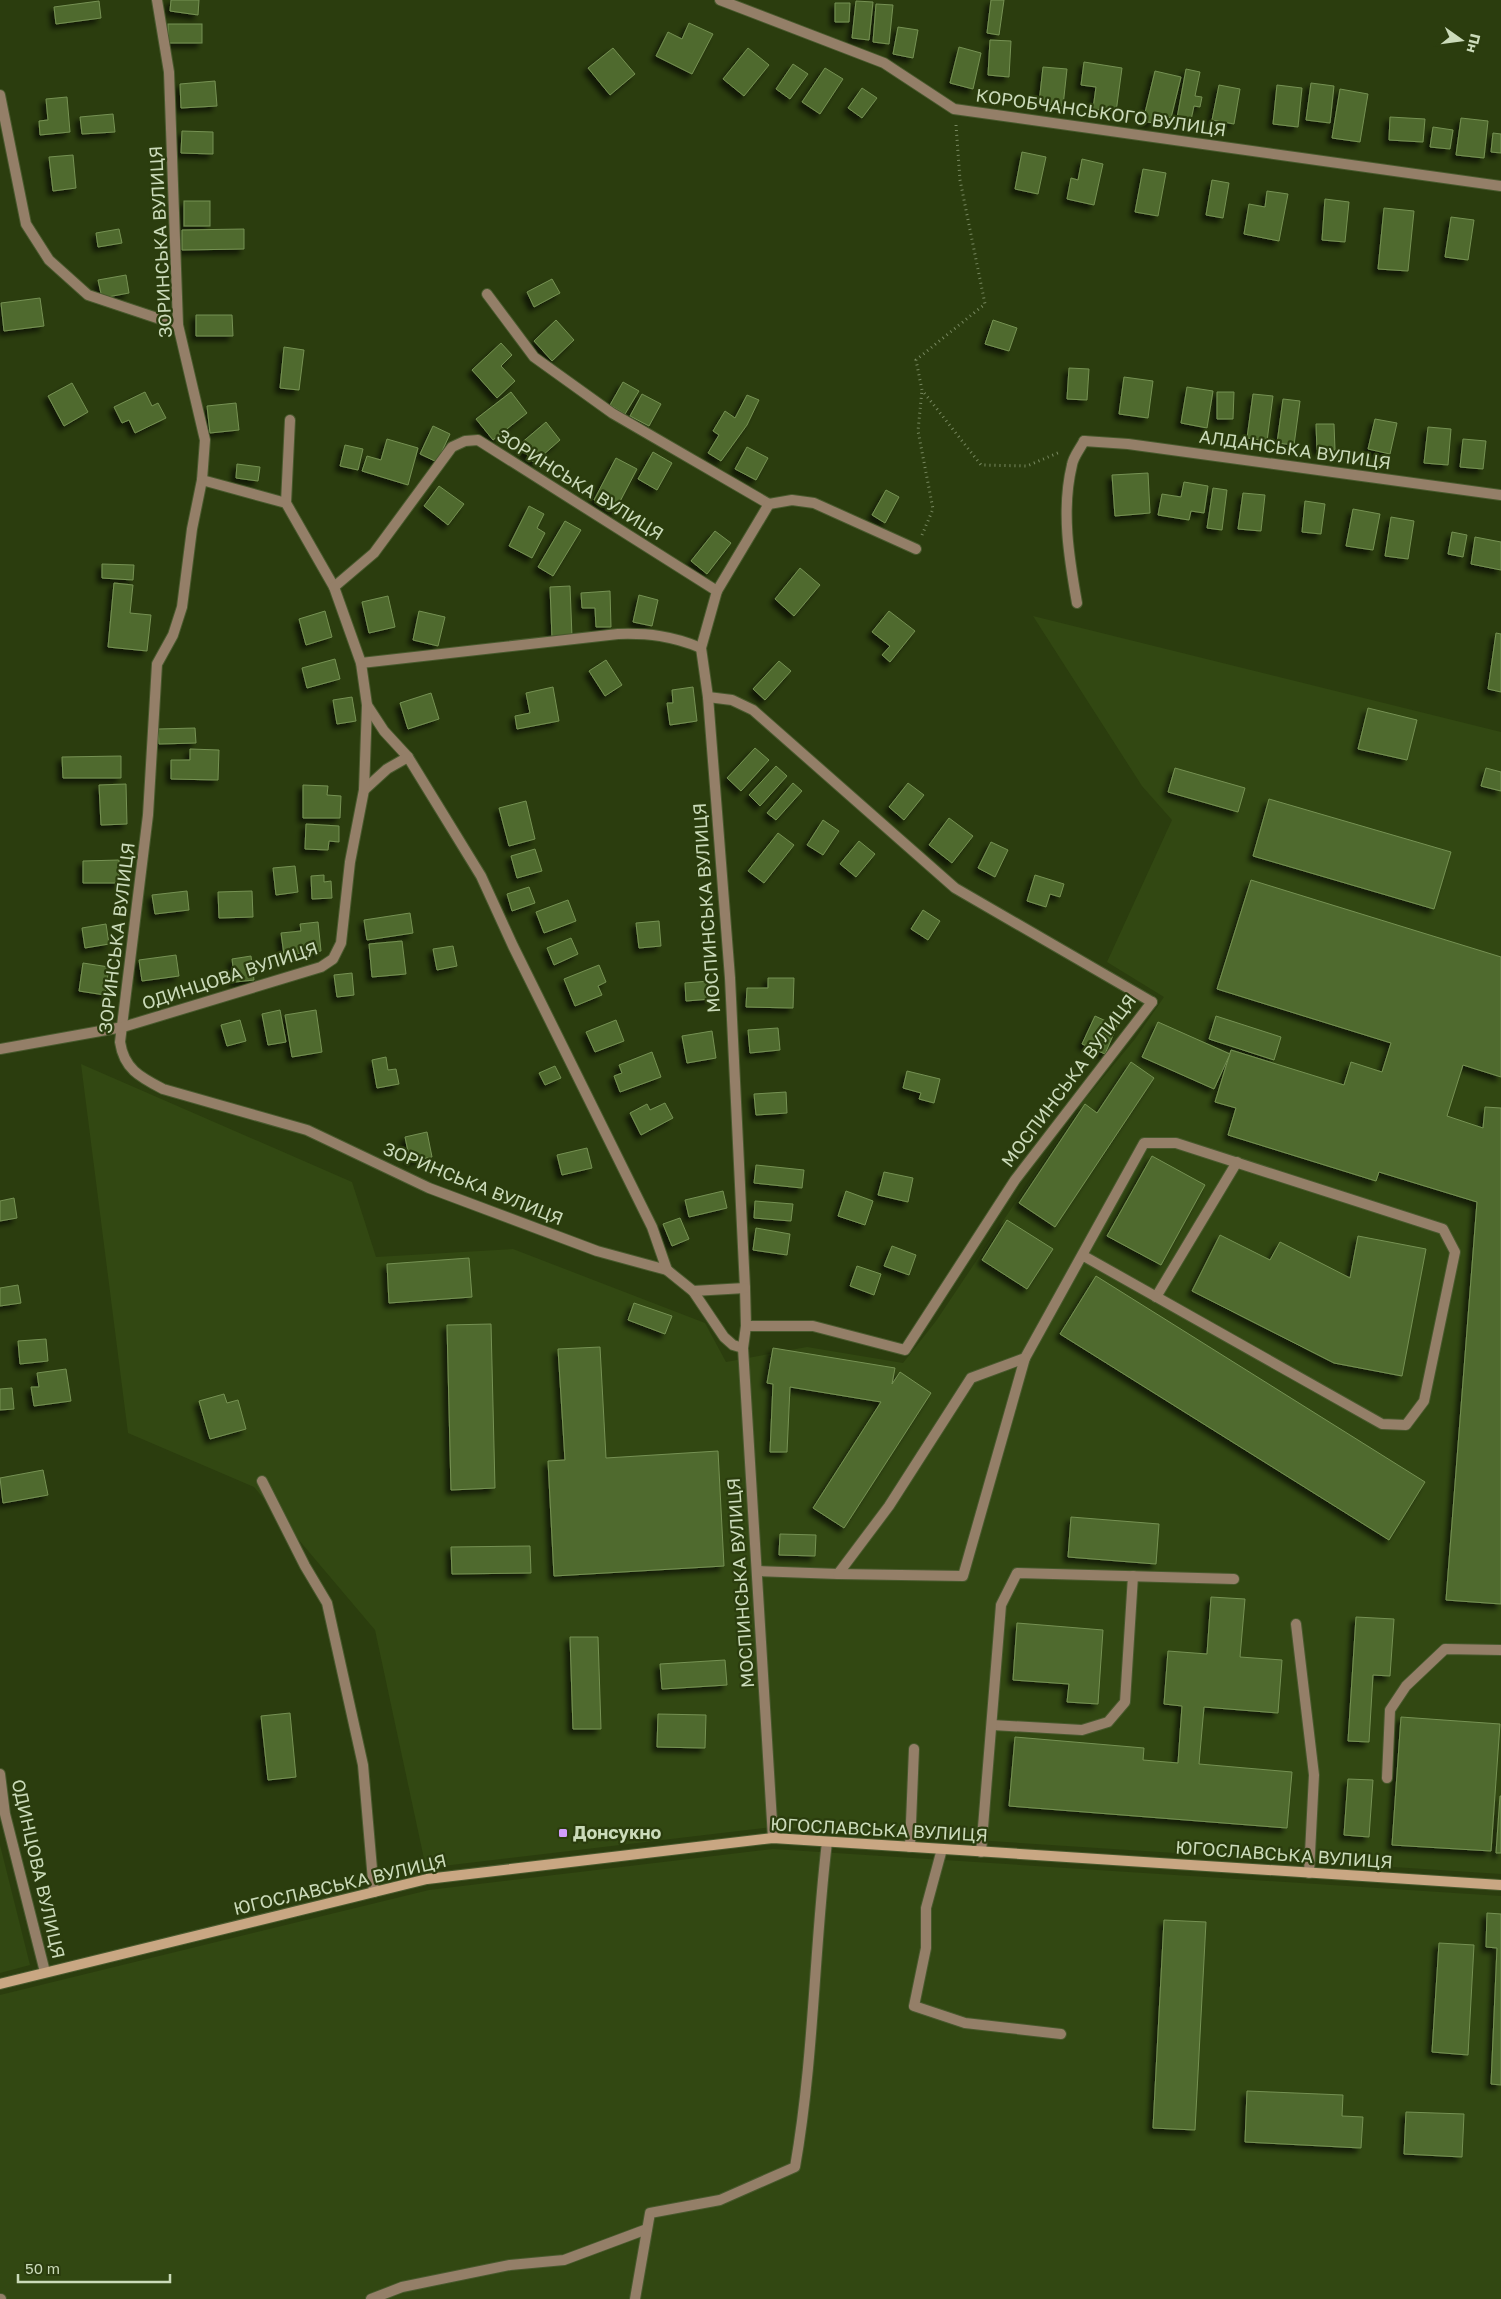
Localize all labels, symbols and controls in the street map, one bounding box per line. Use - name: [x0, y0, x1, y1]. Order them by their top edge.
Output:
- north arrow: [1436, 15, 1486, 65]
- text: Пн: [1464, 32, 1485, 55]
- street label: КОРОБЧАНСЬКОГО ВУЛИЦЯ: [974, 84, 1228, 140]
- street label: ЗОРИНСЬКА ВУЛИЦЯ: [144, 145, 176, 339]
- street label: ЗОРИНСЬКА ВУЛИЦЯ: [493, 424, 668, 544]
- street label: АЛДАНСЬКА ВУЛИЦЯ: [1198, 425, 1392, 473]
- street label: МОСПИНСЬКА ВУЛИЦЯ: [688, 802, 724, 1014]
- street label: ЗОРИНСЬКА ВУЛИЦЯ: [93, 841, 139, 1035]
- street label: ОДИНЦОВА ВУЛИЦЯ: [139, 936, 320, 1014]
- street label: МОСПИНСЬКА ВУЛИЦЯ: [996, 990, 1140, 1171]
- street label: ЗОРИНСЬКА ВУЛИЦЯ: [380, 1137, 567, 1229]
- street label: МОСПИНСЬКА ВУЛИЦЯ: [722, 1477, 758, 1689]
- street label: ОДИНЦОВА ВУЛИЦЯ: [8, 1777, 70, 1961]
- street label: ЮГОСЛАВСЬКА ВУЛИЦЯ: [770, 1812, 988, 1846]
- place label: Донсукно: [573, 1821, 662, 1843]
- marker: Донсукно: [557, 1827, 569, 1839]
- street label: ЮГОСЛАВСЬКА ВУЛИЦЯ: [1175, 1835, 1394, 1873]
- street label: ЮГОСЛАВСЬКА ВУЛИЦЯ: [231, 1849, 448, 1919]
- scale bar: [18, 2252, 170, 2284]
- text: 50 m: [25, 2259, 60, 2277]

